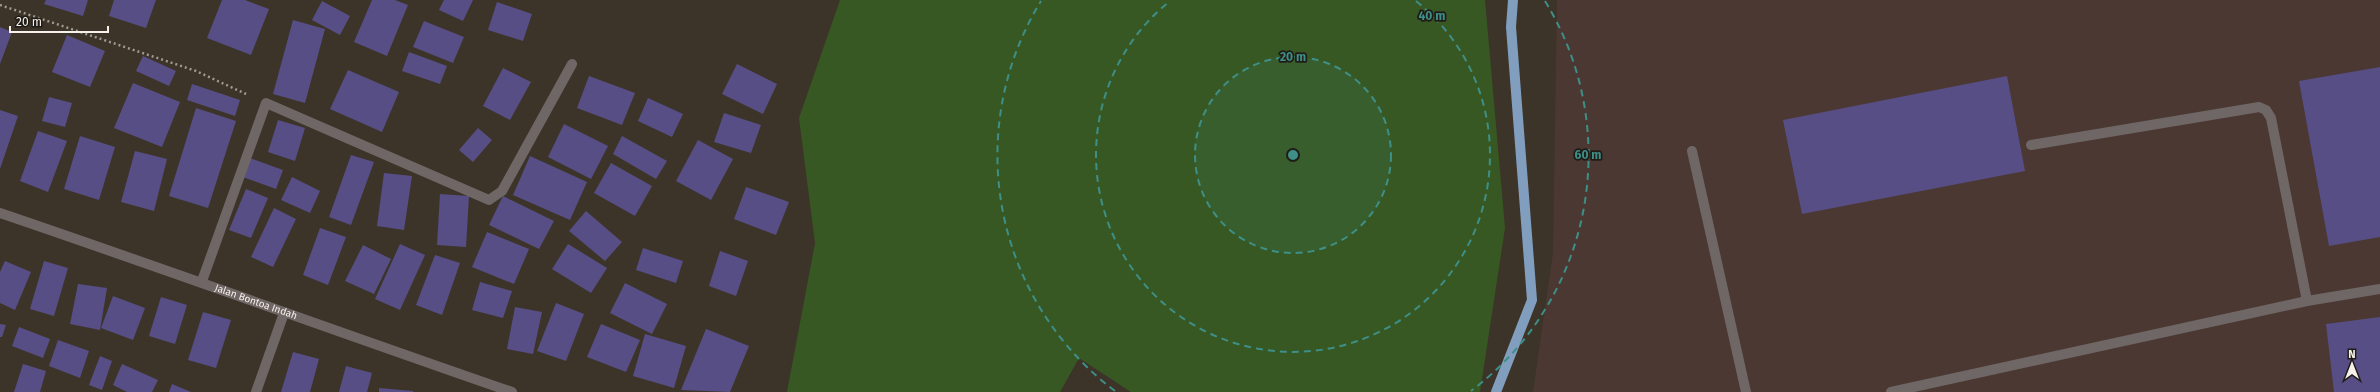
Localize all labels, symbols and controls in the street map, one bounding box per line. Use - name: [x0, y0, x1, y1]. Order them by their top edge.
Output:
- scale bar: [10, 8, 108, 34]
- text: 40 m: [1419, 9, 1445, 23]
- text: 20 m: [16, 15, 42, 29]
- text: 20 m: [1280, 50, 1306, 64]
- centre of rings: [1286, 148, 1300, 162]
- text: 60 m: [1575, 148, 1601, 162]
- street label: Jalan Bontoa Indah: [213, 282, 299, 322]
- north arrow: [2332, 344, 2372, 384]
- text: N: [2348, 348, 2356, 361]

